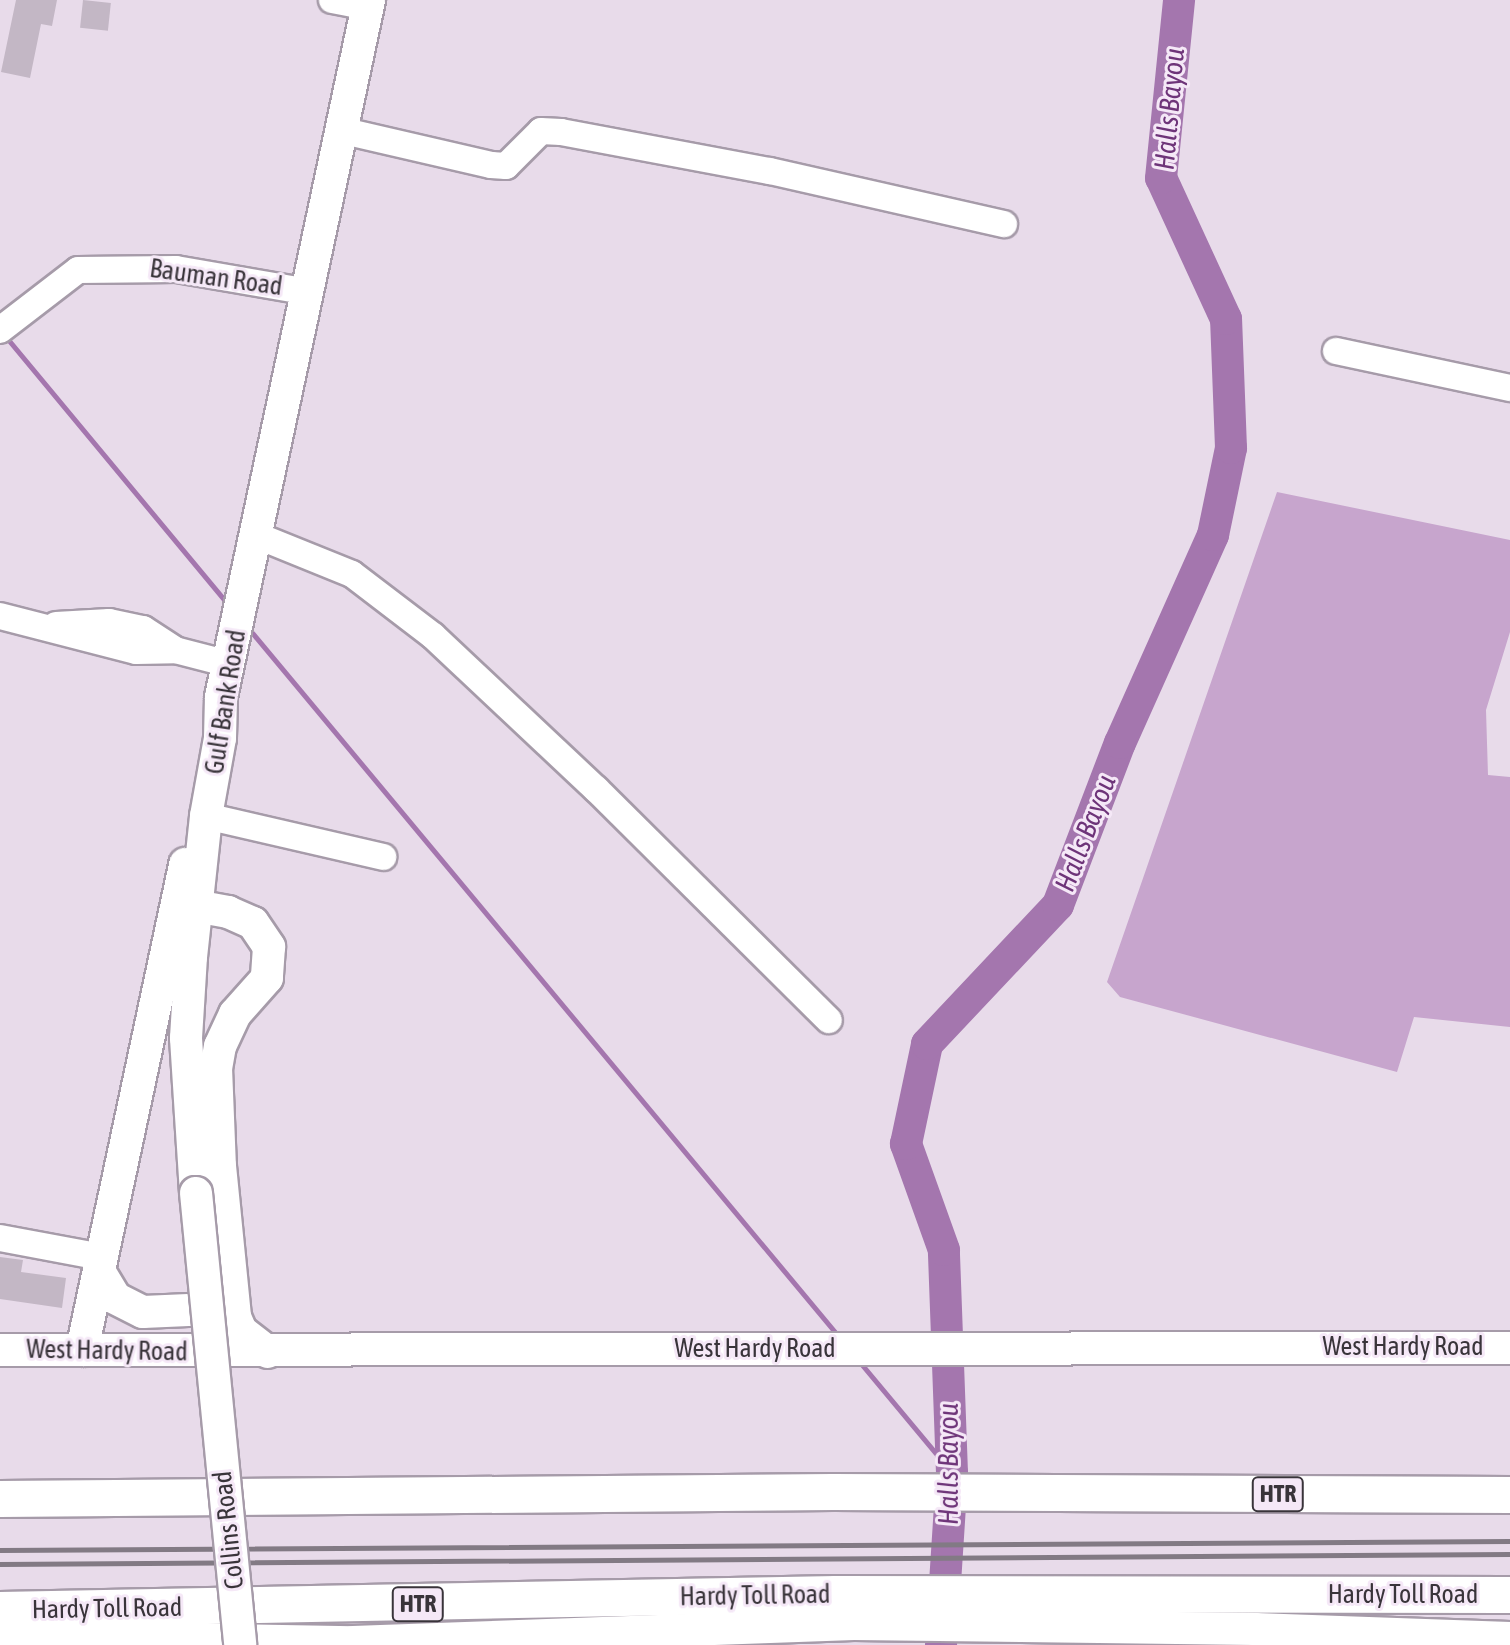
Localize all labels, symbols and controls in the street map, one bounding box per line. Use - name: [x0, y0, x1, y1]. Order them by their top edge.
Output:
- water label: Halls Bayou: [1147, 47, 1191, 171]
- street label: Bauman Road: [148, 253, 284, 303]
- street label: Gulf Bank Road: [199, 628, 253, 776]
- water label: Halls Bayou: [1047, 770, 1123, 896]
- street label: West Hardy Road: [1322, 1331, 1484, 1363]
- street label: West Hardy Road: [674, 1333, 836, 1365]
- street label: West Hardy Road: [26, 1334, 188, 1368]
- water label: Halls Bayou: [931, 1403, 965, 1525]
- street label: Collins Road: [207, 1469, 251, 1591]
- road number: HTR: [1250, 1474, 1306, 1514]
- street label: Hardy Toll Road: [679, 1579, 831, 1613]
- street label: Hardy Toll Road: [1328, 1579, 1478, 1611]
- road number: HTR: [390, 1584, 446, 1624]
- street label: Hardy Toll Road: [31, 1592, 183, 1626]

